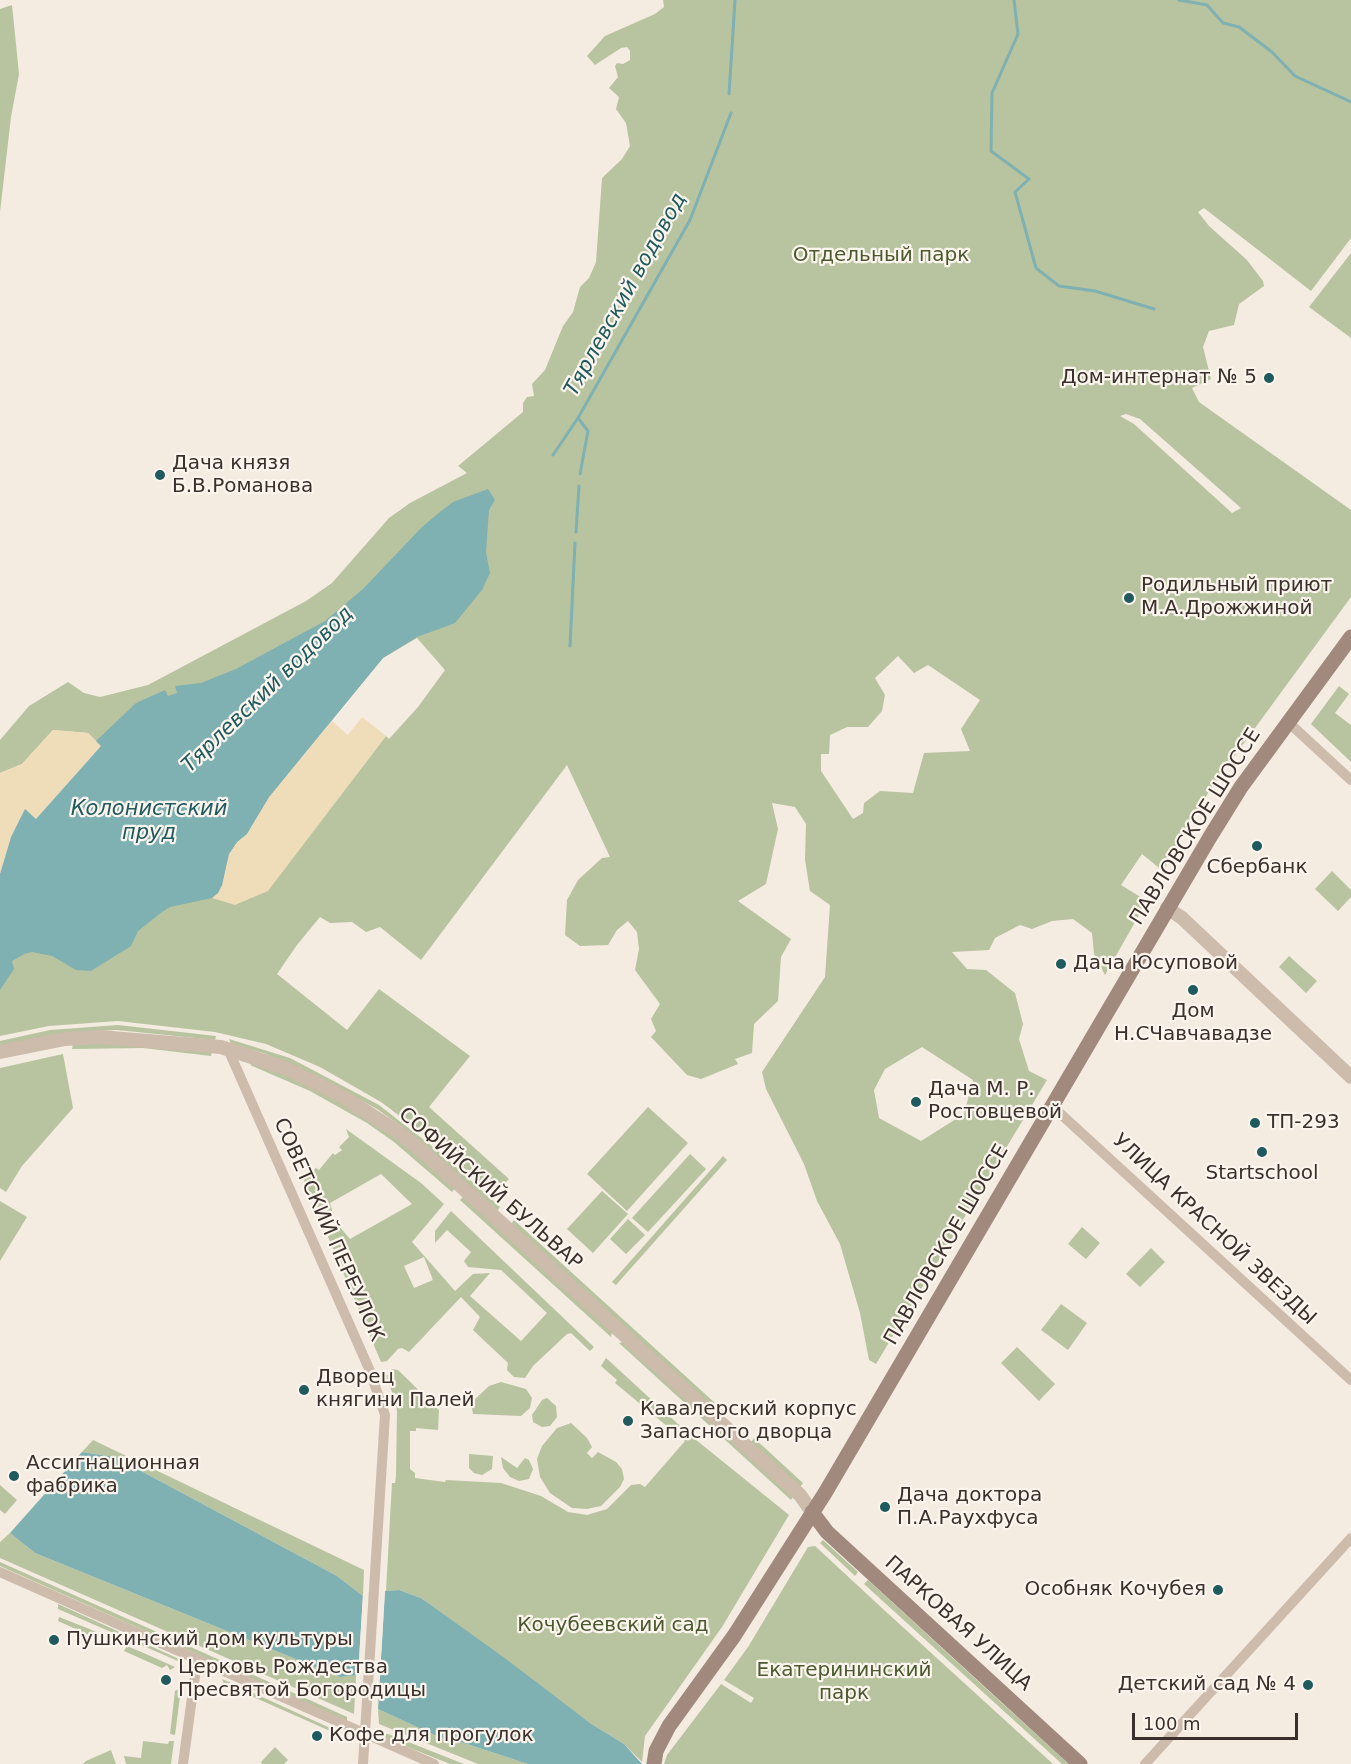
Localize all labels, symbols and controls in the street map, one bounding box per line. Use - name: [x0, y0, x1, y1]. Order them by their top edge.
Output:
- water label: Тярлевский водовод: [560, 189, 692, 401]
- park label: Отдельный парк: [793, 244, 969, 268]
- place label: Дом-интернат № 5: [1061, 366, 1257, 390]
- marker: Дом-интернат № 5: [1262, 371, 1276, 385]
- place label: Дача князя Б.В.Романова: [172, 452, 313, 499]
- marker: Дача князя Б.В.Романова: [153, 468, 167, 482]
- place label: Родильный приют М.А.Дрожжиной: [1141, 574, 1332, 621]
- marker: Родильный приют М.А.Дрожжиной: [1122, 591, 1136, 605]
- water label: Тярлевский водовод: [177, 602, 359, 778]
- street label: ПАВЛОВСКОЕ ШОССЕ: [1126, 724, 1266, 930]
- water label: Колонистский пруд: [71, 797, 227, 847]
- marker: Сбербанк: [1250, 839, 1264, 853]
- place label: Сбербанк: [1206, 856, 1308, 880]
- place label: Дача Юсуповой: [1073, 952, 1238, 976]
- marker: Дача Юсуповой: [1054, 957, 1068, 971]
- marker: Дом Н.СЧавчавадзе: [1186, 983, 1200, 997]
- place label: Дом Н.СЧавчавадзе: [1114, 1000, 1272, 1047]
- place label: Дача М. Р. Ростовцевой: [928, 1078, 1062, 1125]
- marker: Дача М. Р. Ростовцевой: [909, 1095, 923, 1109]
- street label: СОФИЙСКИЙ БУЛЬВАР: [393, 1103, 587, 1275]
- place label: ТП-293: [1267, 1111, 1340, 1135]
- street label: СОВЕТСКИЙ ПЕРЕУЛОК: [268, 1114, 388, 1346]
- marker: ТП-293: [1248, 1116, 1262, 1130]
- street label: УЛИЦА КРАСНОЙ ЗВЕЗДЫ: [1107, 1129, 1321, 1331]
- street label: ПАВЛОВСКОЕ ШОССЕ: [880, 1140, 1014, 1350]
- marker: Startschool: [1255, 1145, 1269, 1159]
- place label: Startschool: [1206, 1162, 1318, 1186]
- place label: Дворец княгини Палей: [316, 1366, 475, 1413]
- marker: Дворец княгини Палей: [297, 1383, 311, 1397]
- place label: Кавалерский корпус Запасного дворца: [640, 1398, 857, 1445]
- marker: Кавалерский корпус Запасного дворца: [621, 1414, 635, 1428]
- place label: Ассигнационная фабрика: [26, 1452, 200, 1499]
- marker: Ассигнационная фабрика: [7, 1469, 21, 1483]
- place label: Дача доктора П.А.Раухфуса: [897, 1484, 1042, 1531]
- marker: Дача доктора П.А.Раухфуса: [878, 1500, 892, 1514]
- street label: ПАРКОВАЯ УЛИЦА: [879, 1552, 1037, 1696]
- place label: Особняк Кочубея: [1024, 1578, 1206, 1602]
- marker: Особняк Кочубея: [1211, 1583, 1225, 1597]
- park label: Кочубеевский сад: [517, 1614, 709, 1638]
- place label: Пушкинский дом культуры: [66, 1628, 353, 1652]
- marker: Пушкинский дом культуры: [47, 1633, 61, 1647]
- place label: Церковь Рождества Пресвятой Богородицы: [178, 1656, 426, 1703]
- park label: Екатерининский парк: [757, 1659, 931, 1706]
- marker: Церковь Рождества Пресвятой Богородицы: [159, 1673, 173, 1687]
- place label: Детский сад № 4: [1118, 1673, 1296, 1697]
- marker: Детский сад № 4: [1301, 1678, 1315, 1692]
- scale bar: [1135, 1701, 1302, 1739]
- text: 100 m: [1143, 1713, 1201, 1734]
- place label: Кофе для прогулок: [329, 1724, 534, 1748]
- marker: Кофе для прогулок: [310, 1729, 324, 1743]

